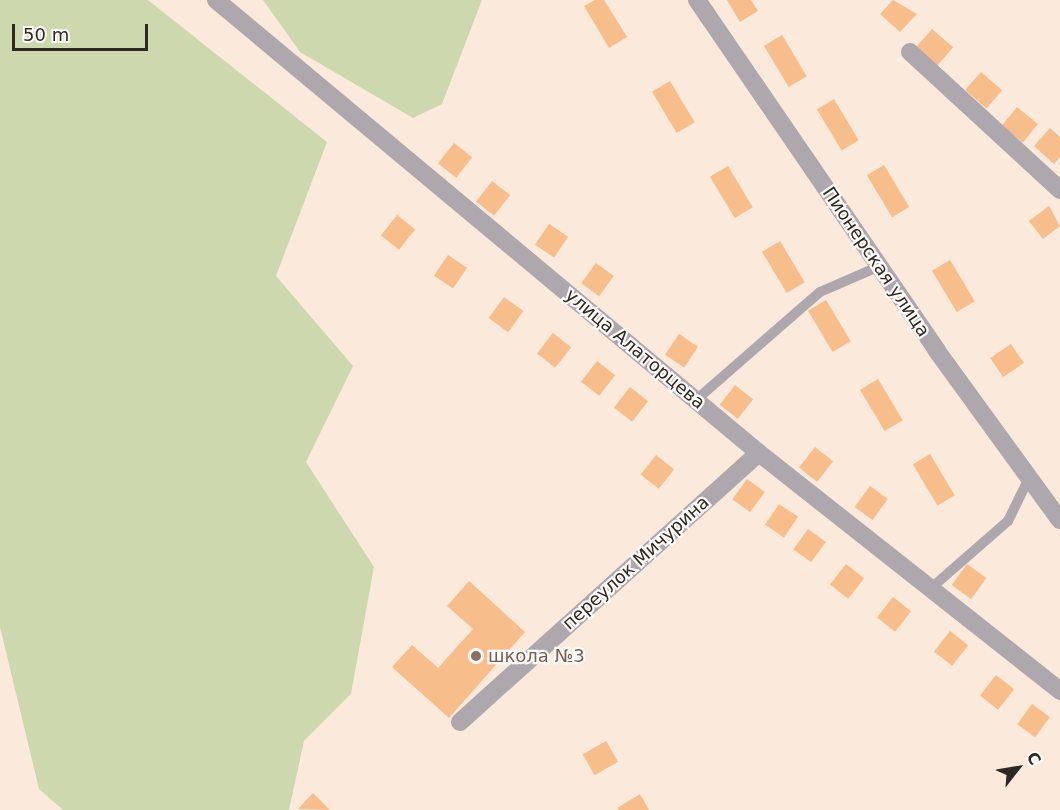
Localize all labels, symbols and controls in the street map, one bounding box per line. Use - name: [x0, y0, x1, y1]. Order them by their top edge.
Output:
- scale bar: [15, 12, 152, 50]
- text: 50 m: [23, 24, 69, 45]
- street label: Пионерская улица: [818, 183, 934, 341]
- street label: улица Алаторцева: [561, 284, 709, 414]
- street label: переулок Мичурина: [558, 492, 714, 634]
- place label: школа №3: [488, 645, 585, 667]
- marker: школа №3: [469, 649, 483, 663]
- north arrow: [988, 738, 1048, 798]
- text: С: [1023, 749, 1045, 768]

